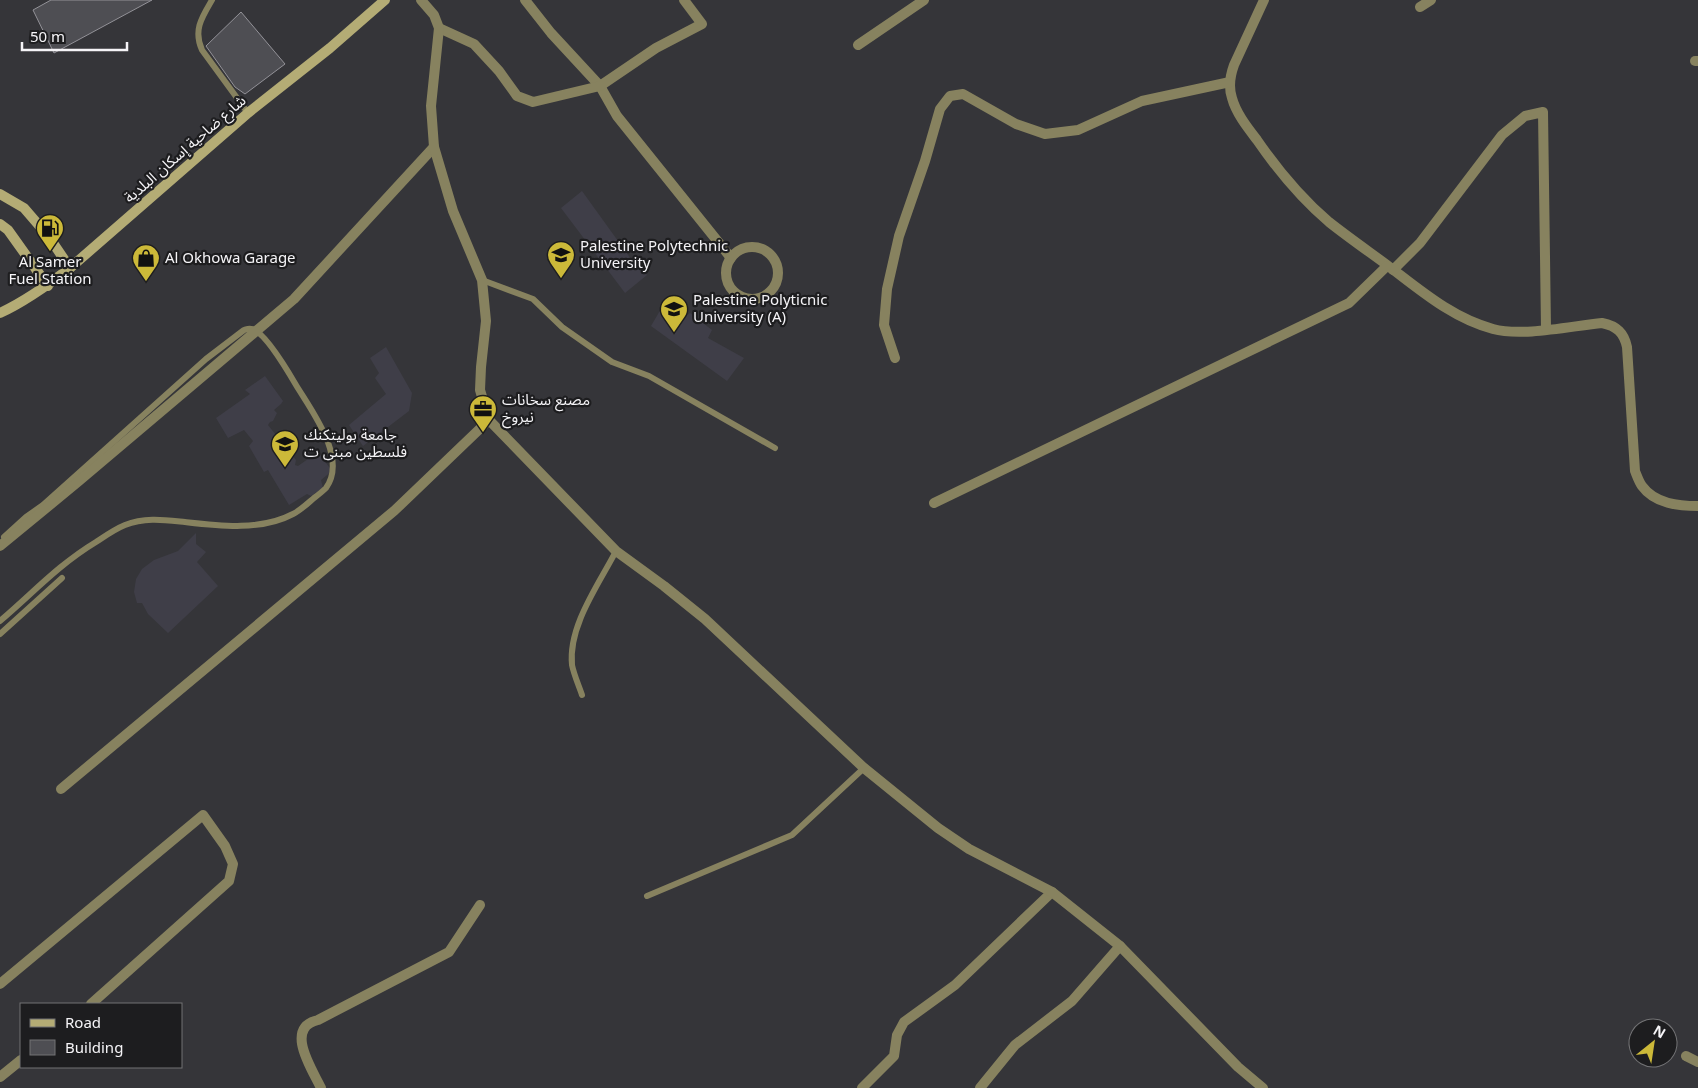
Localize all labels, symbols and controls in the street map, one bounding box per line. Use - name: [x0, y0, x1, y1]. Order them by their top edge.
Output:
- scale bar: [22, 20, 128, 52]
- text: 50 m: [30, 26, 65, 46]
- street label: شارع ضاحية إسكان البلدية: [119, 90, 252, 209]
- fuel station icon: Al Samer Fuel Station: [35, 213, 65, 252]
- place label: Palestine Polytechnic University: [580, 235, 728, 272]
- school or university icon: Palestine Polytechnic University: [546, 240, 576, 279]
- shop icon: Al Okhowa Garage: [131, 243, 161, 282]
- place label: Al Okhowa Garage: [165, 247, 296, 267]
- place label: Al Samer Fuel Station: [9, 251, 91, 288]
- place label: Palestine Polyticnic University (A): [693, 289, 827, 326]
- school or university icon: Palestine Polyticnic University (A): [659, 294, 689, 333]
- place label: مصنع سخانات نيروخ: [502, 389, 590, 429]
- office icon: مصنع سخانات نيروخ: [468, 394, 498, 433]
- place label: جامعة بوليتكنك فلسطين مبنى ت: [304, 424, 407, 461]
- school or university icon: جامعة بوليتكنك فلسطين مبنى ت: [270, 429, 300, 468]
- legend: [20, 1003, 182, 1068]
- text: Road: [65, 1012, 101, 1032]
- north arrow: [1628, 1018, 1678, 1068]
- text: N: [1650, 1020, 1669, 1042]
- text: Building: [65, 1037, 123, 1057]

